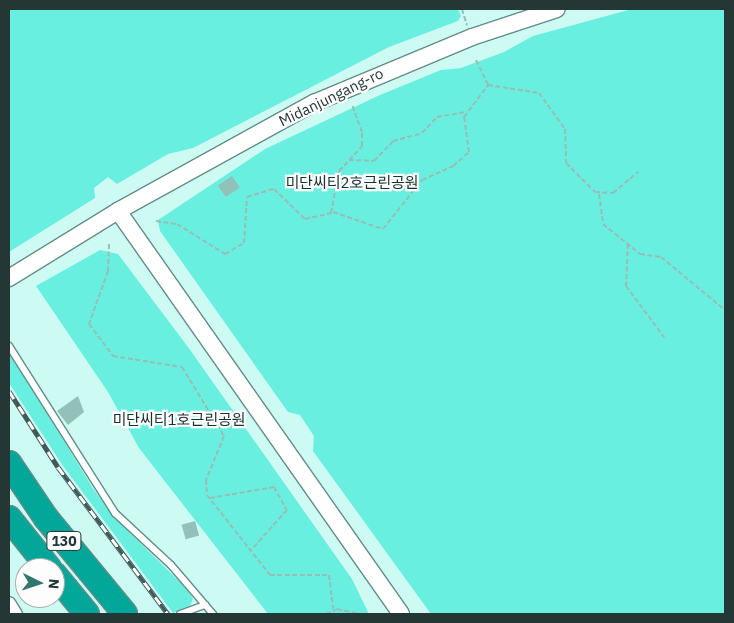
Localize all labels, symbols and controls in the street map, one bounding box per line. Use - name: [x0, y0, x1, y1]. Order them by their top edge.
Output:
- street label: Midanjungang-ro: [276, 64, 386, 130]
- park label: 미단씨티2호근린공원: [285, 174, 419, 192]
- park label: 미단씨티1호근린공원: [112, 411, 246, 429]
- road number: 130: [45, 530, 83, 552]
- north arrow: [15, 558, 65, 608]
- text: N: [45, 578, 63, 590]

